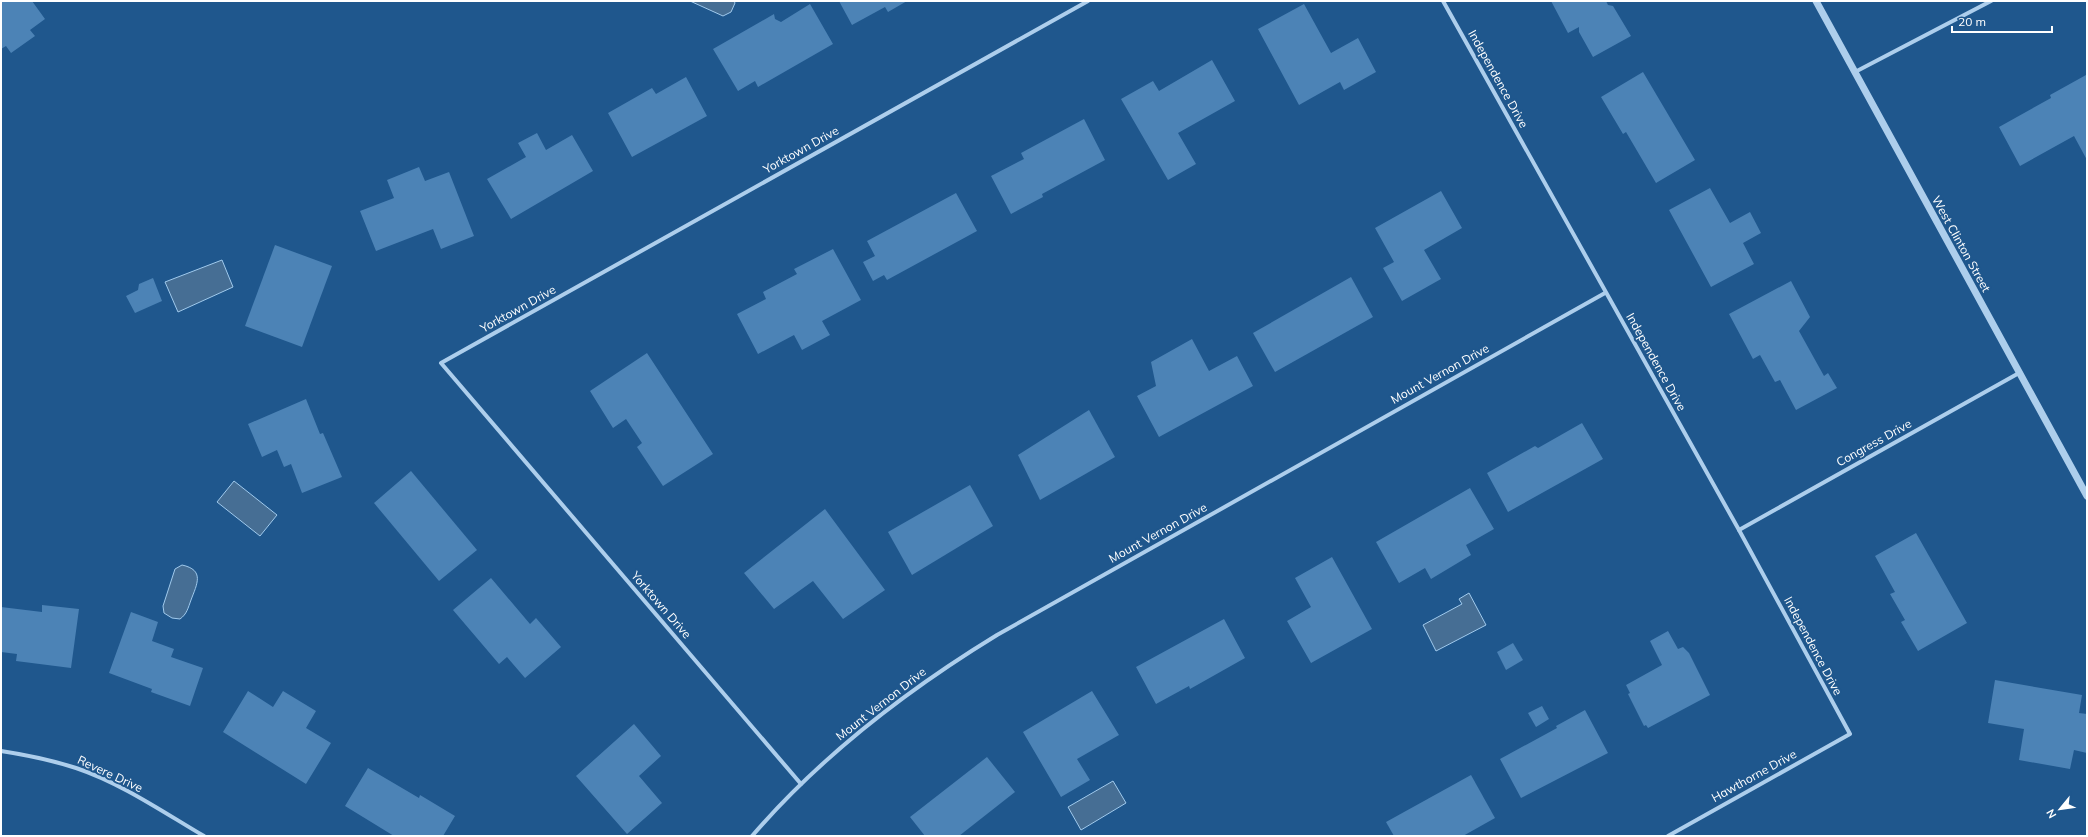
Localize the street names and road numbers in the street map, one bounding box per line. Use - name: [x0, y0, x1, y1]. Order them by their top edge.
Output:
- street label: Independence Drive: [1465, 27, 1532, 130]
- street label: Yorktown Drive: [759, 123, 841, 177]
- street label: West Clinton Street: [1929, 193, 1994, 294]
- street label: Yorktown Drive: [476, 282, 558, 336]
- street label: Independence Drive: [1623, 310, 1690, 413]
- street label: Mount Vernon Drive: [1388, 340, 1492, 407]
- street label: Congress Drive: [1833, 416, 1914, 469]
- street label: Mount Vernon Drive: [1106, 499, 1210, 566]
- street label: Yorktown Drive: [627, 567, 695, 641]
- street label: Independence Drive: [1781, 594, 1846, 698]
- street label: Mount Vernon Drive: [833, 664, 929, 743]
- street label: Hawthorne Drive: [1709, 746, 1799, 805]
- street label: Revere Drive: [75, 752, 145, 795]

